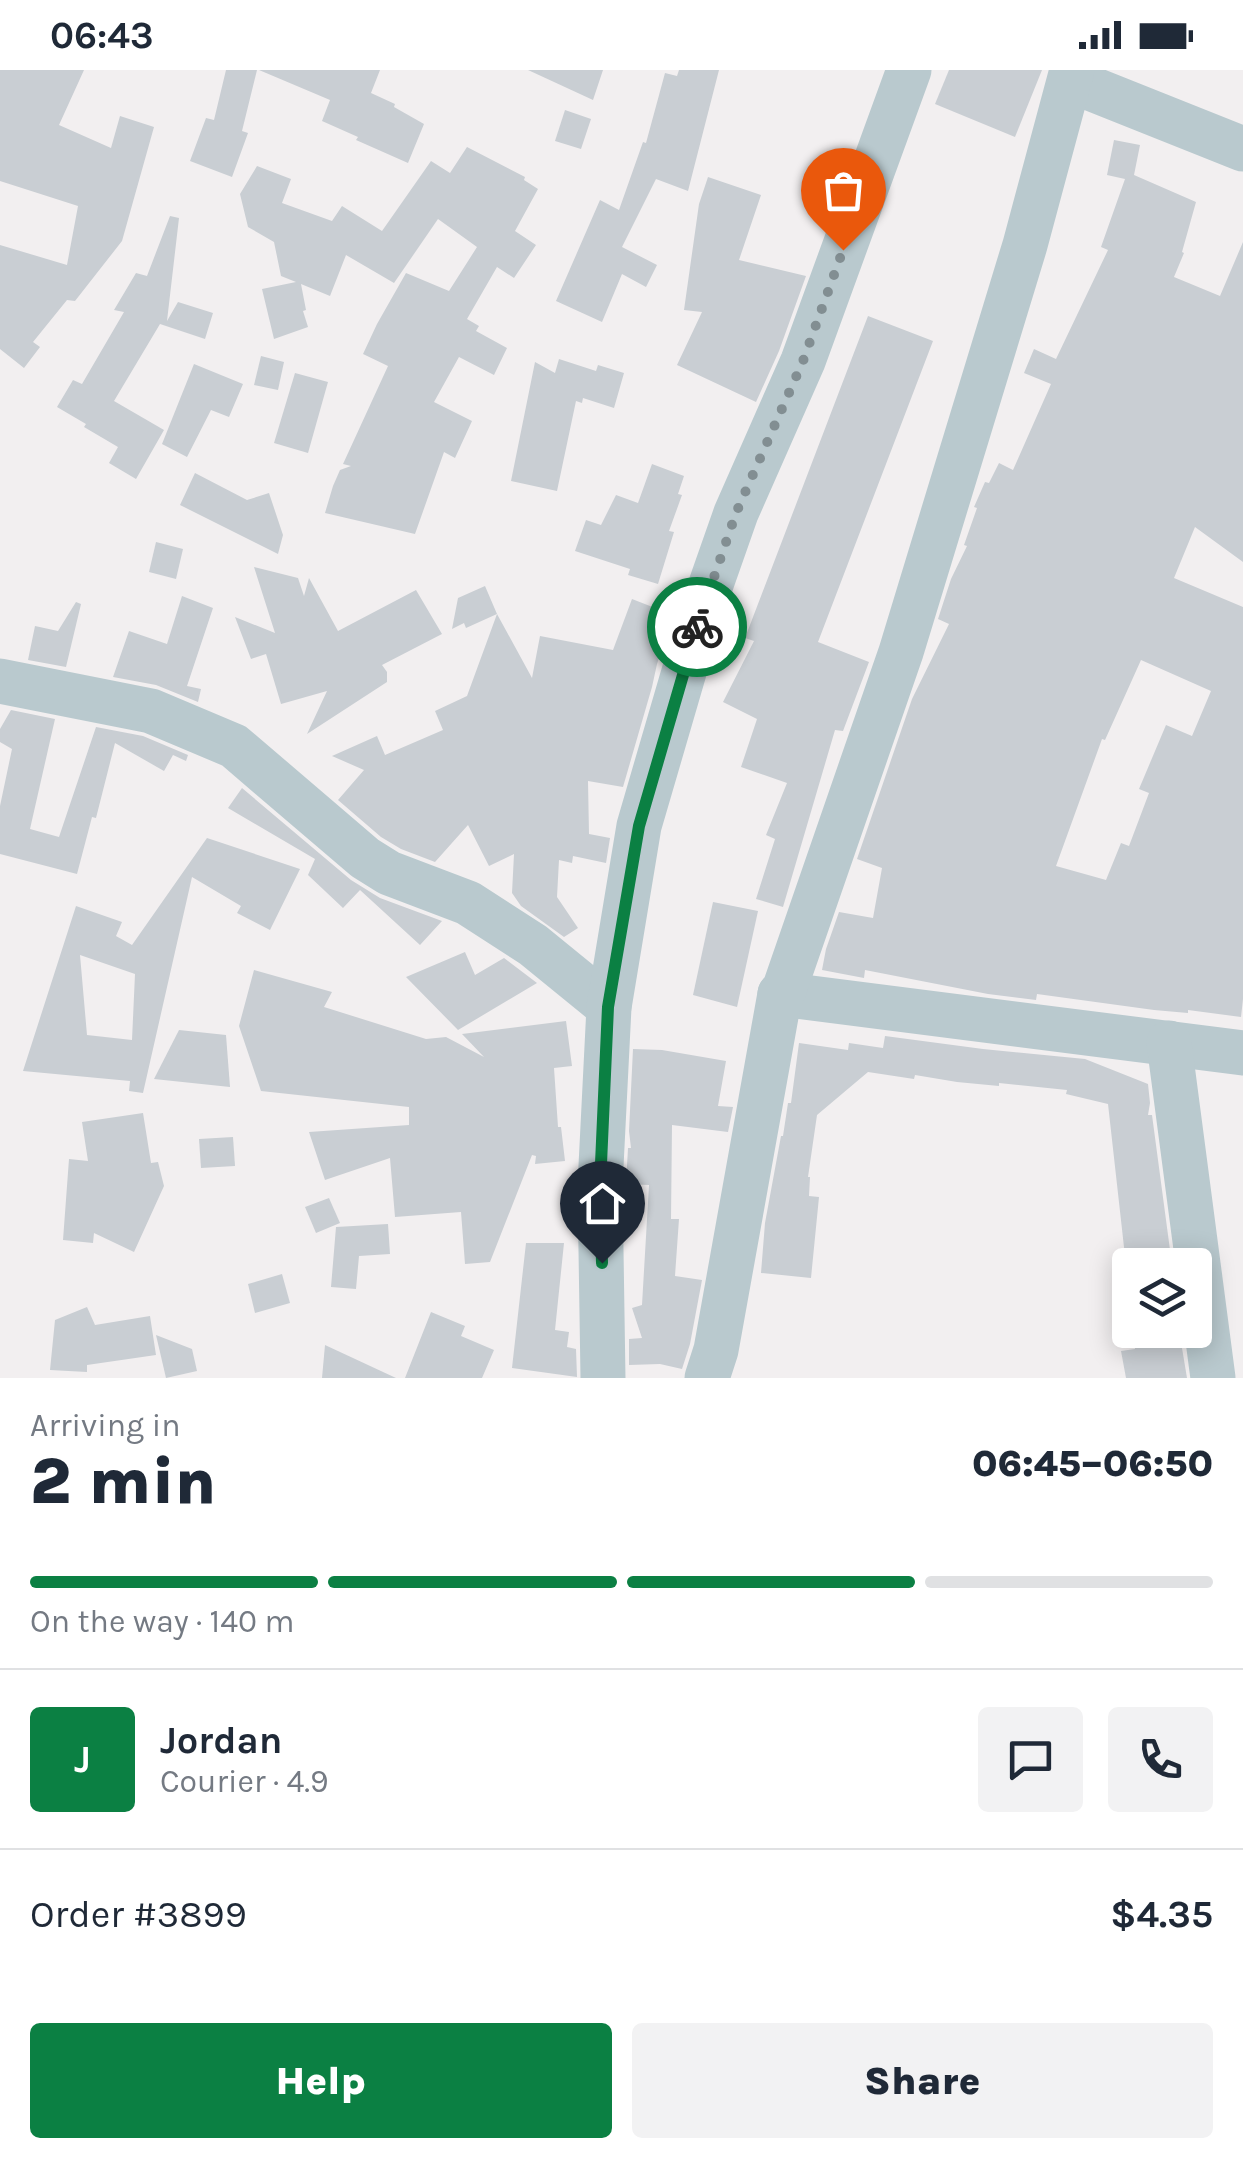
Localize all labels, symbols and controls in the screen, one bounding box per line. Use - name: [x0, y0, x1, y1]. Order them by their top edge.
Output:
- text: 06:43: [50, 13, 154, 58]
- pin: [801, 148, 886, 251]
- icon: bag: [816, 163, 871, 218]
- courier: [647, 577, 747, 677]
- icon: bike: [670, 600, 725, 655]
- pin: [560, 1161, 645, 1264]
- icon: home: [575, 1176, 630, 1231]
- map controls: [1112, 1248, 1212, 1348]
- button: layers: [1112, 1248, 1212, 1348]
- text: Arriving in: [30, 1407, 181, 1444]
- text: 06:45–06:50: [972, 1441, 1213, 1486]
- text: 2 min: [30, 1443, 216, 1519]
- text: On the way · 140 m: [30, 1603, 295, 1640]
- button: chat: [978, 1707, 1083, 1812]
- button: phone: [1108, 1707, 1213, 1812]
- text: Jordan: [160, 1718, 283, 1763]
- text: J: [74, 1737, 91, 1782]
- text: Courier · 4.9: [160, 1763, 329, 1800]
- text: Order #3899: [30, 1892, 247, 1937]
- text: $4.35: [1110, 1892, 1213, 1937]
- button: Help: [30, 2023, 612, 2138]
- button: Share: [632, 2023, 1213, 2138]

